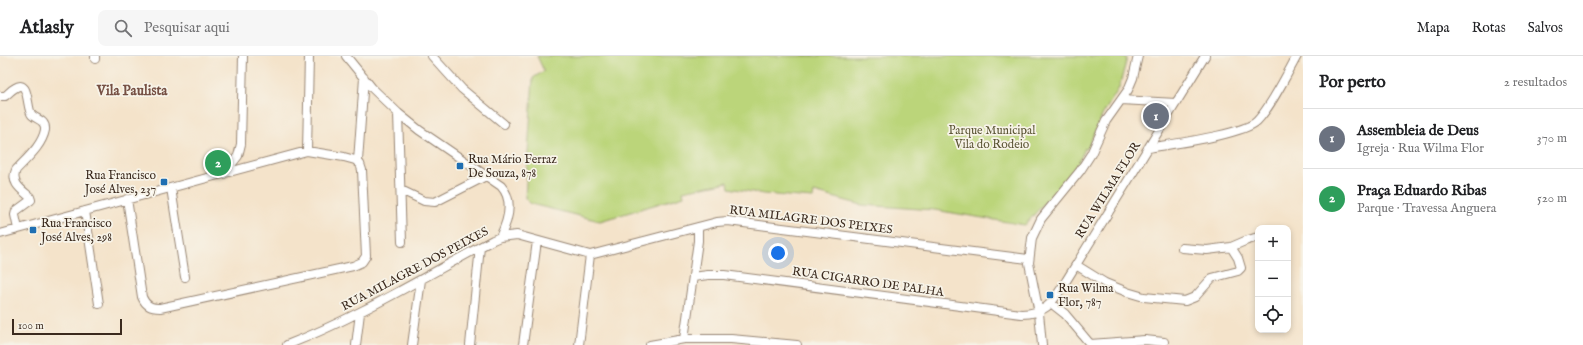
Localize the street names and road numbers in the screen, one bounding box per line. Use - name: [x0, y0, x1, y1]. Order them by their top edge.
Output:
- street label: RUA WILMA FLOR: [1072, 138, 1144, 241]
- street label: RUA MILAGRE DOS PEIXES: [729, 203, 893, 237]
- street label: RUA MILAGRE DOS PEIXES: [339, 224, 491, 314]
- street label: RUA CIGARRO DE PALHA: [791, 264, 946, 300]

